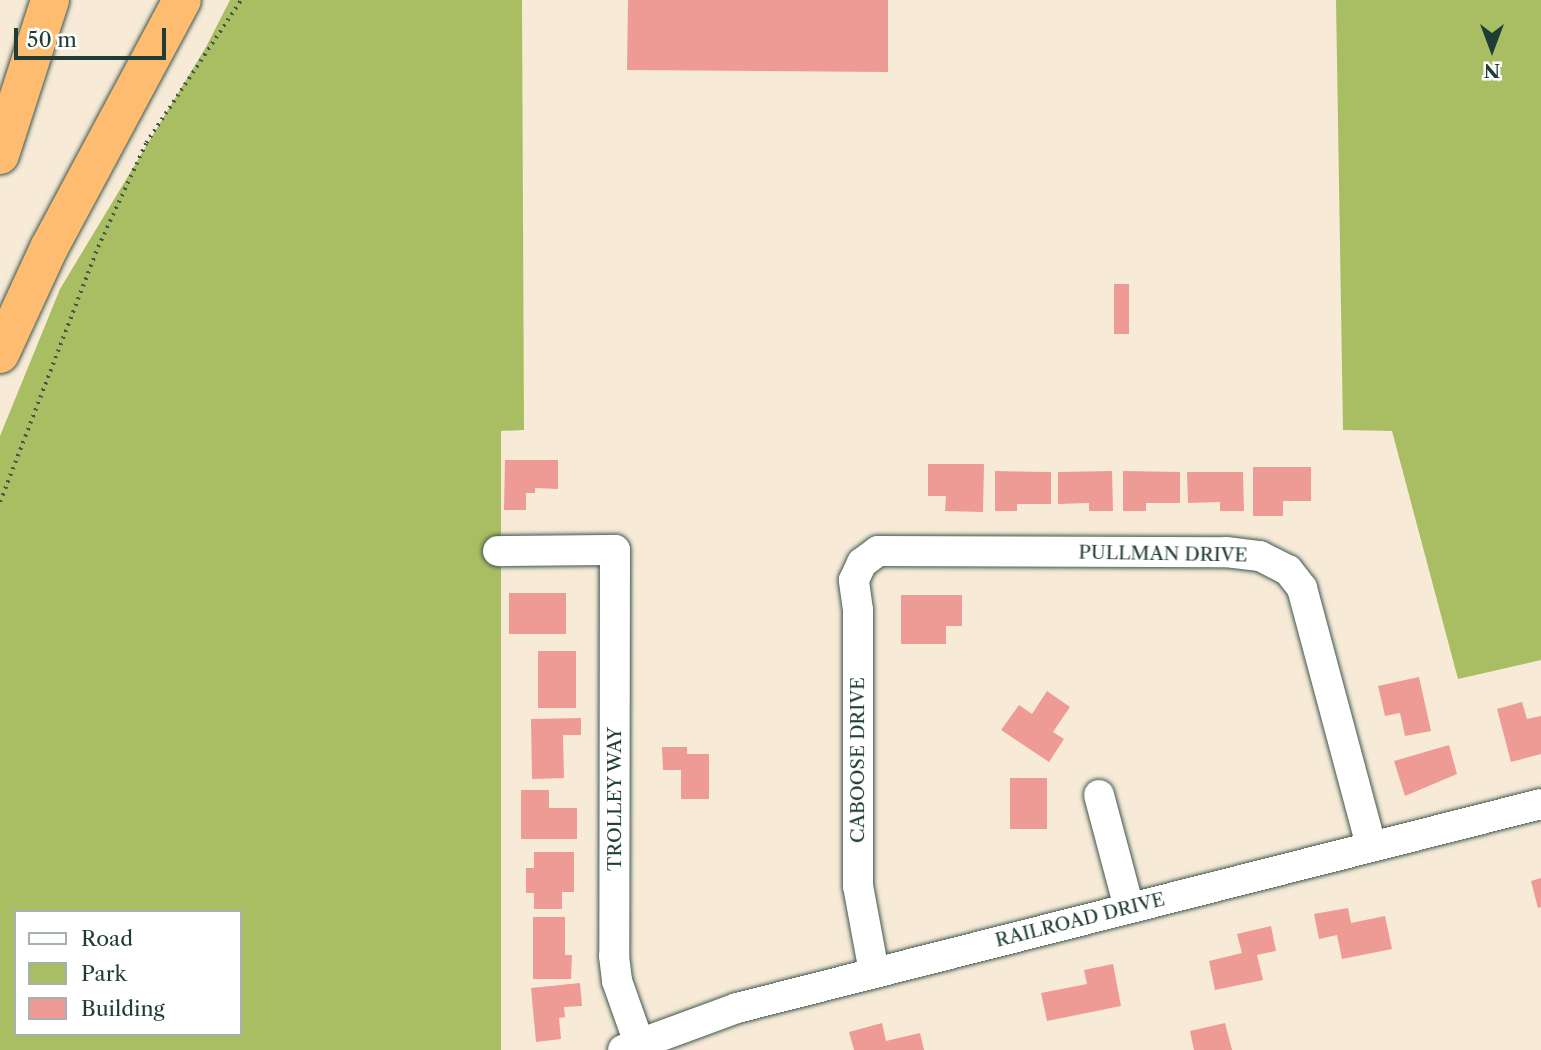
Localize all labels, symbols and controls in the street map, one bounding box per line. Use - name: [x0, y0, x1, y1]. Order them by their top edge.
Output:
- scale bar: [18, 14, 170, 58]
- north arrow: [1457, 14, 1527, 84]
- text: 50 m: [27, 27, 77, 52]
- text: N: [1484, 59, 1500, 82]
- street label: PULLMAN DRIVE: [1078, 541, 1248, 567]
- street label: CABOOSE DRIVE: [847, 677, 869, 843]
- street label: TROLLEY WAY: [604, 726, 626, 872]
- street label: RAILROAD DRIVE: [993, 888, 1167, 952]
- legend: [14, 910, 242, 1036]
- text: Road: [81, 926, 133, 951]
- text: Park: [81, 961, 127, 986]
- text: Building: [81, 996, 165, 1021]

